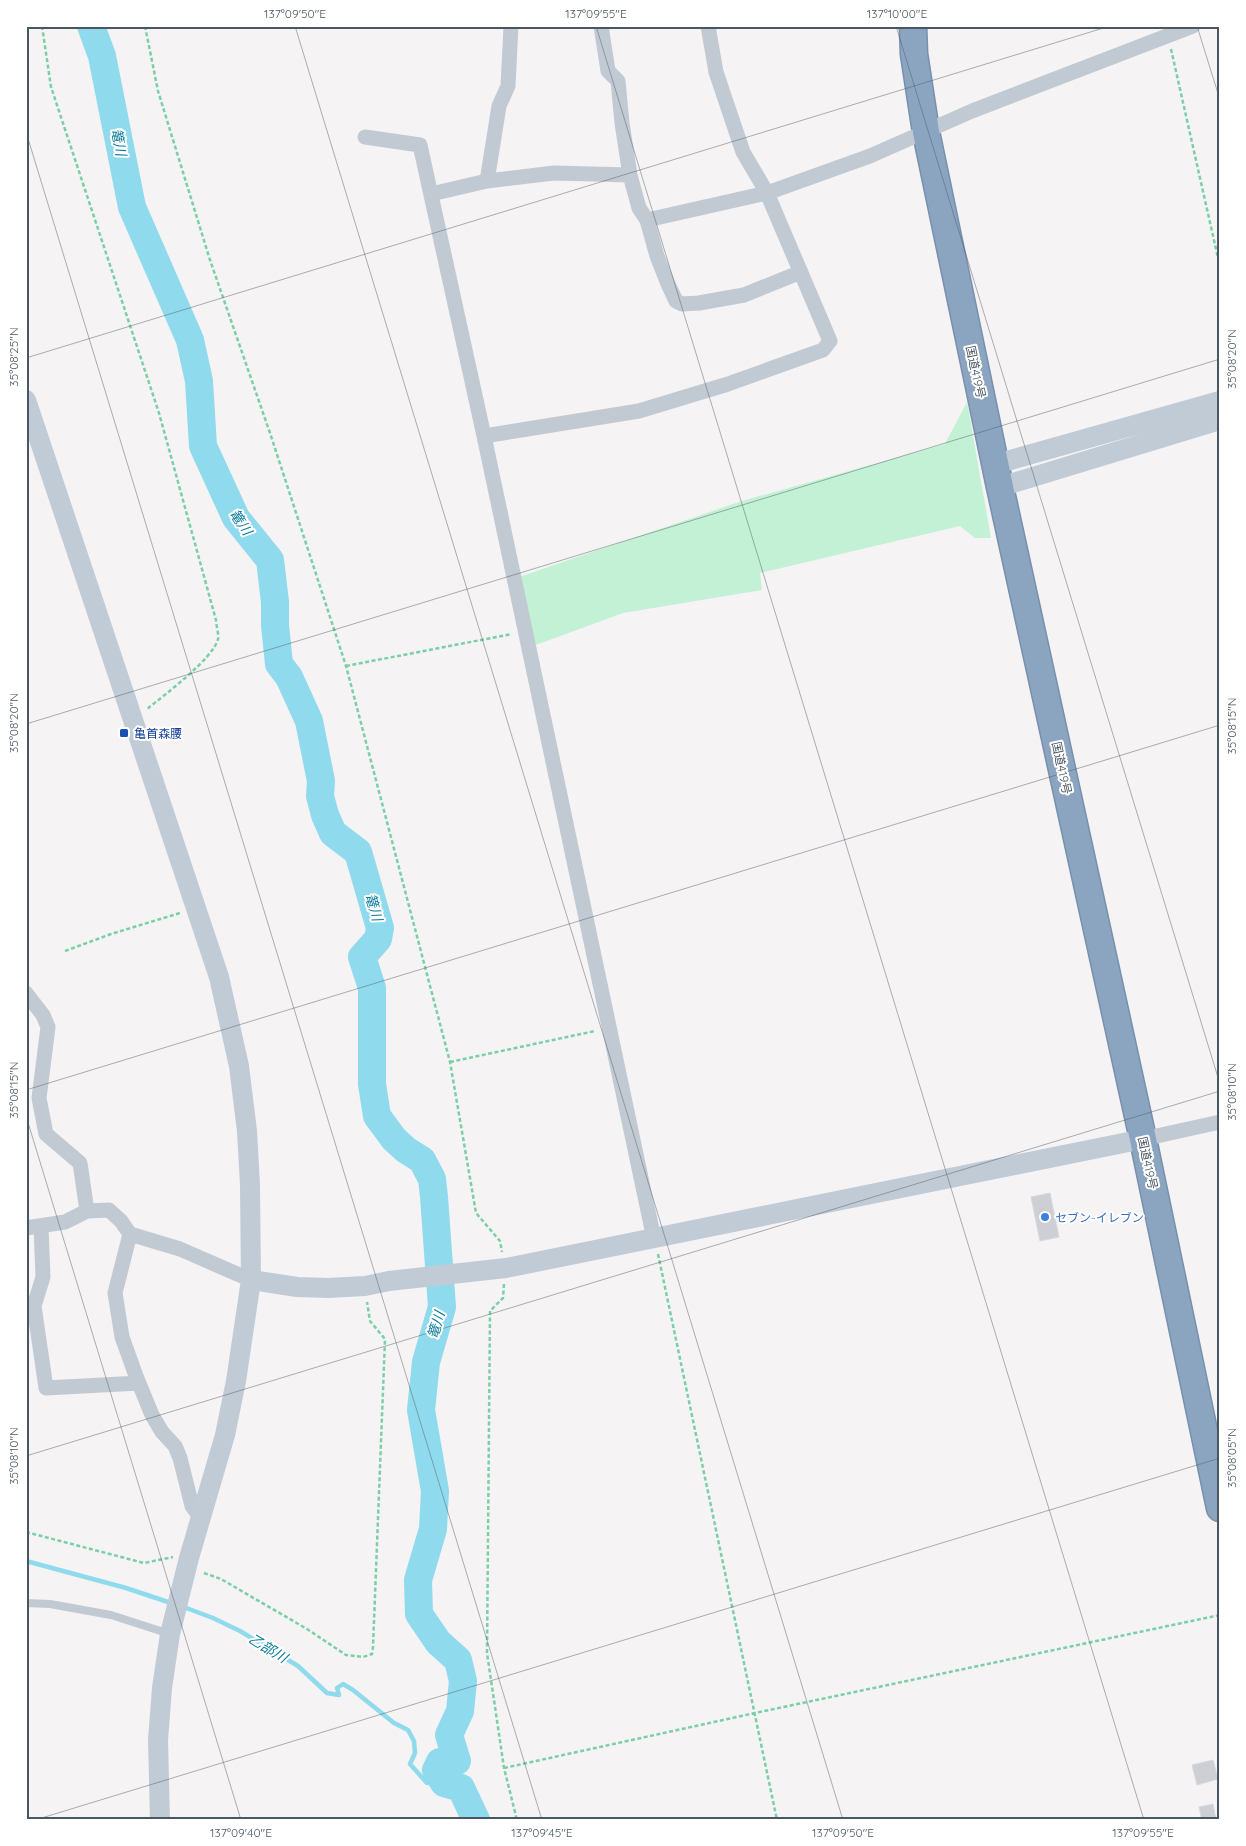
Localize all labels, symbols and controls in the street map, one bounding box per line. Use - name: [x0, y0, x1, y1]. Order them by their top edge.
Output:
- text: 137°09'50"E: [264, 6, 326, 21]
- text: 137°09'55"E: [565, 6, 627, 21]
- text: 137°10'00"E: [867, 6, 927, 21]
- water label: 篭川: [107, 127, 131, 159]
- text: 35°08'25"N: [6, 327, 21, 387]
- text: 35°08'20"N: [1224, 329, 1239, 389]
- street label: 国道419号: [963, 344, 989, 400]
- water label: 篭川: [226, 505, 257, 540]
- text: 35°08'20"N: [6, 693, 21, 753]
- text: 35°08'15"N: [1224, 697, 1239, 755]
- place label: 亀首森腰: [134, 726, 182, 741]
- marker: 亀首森腰: [118, 727, 130, 739]
- street label: 国道419号: [1049, 740, 1075, 796]
- water label: 篭川: [361, 891, 387, 925]
- text: 35°08'15"N: [6, 1061, 21, 1119]
- text: 35°08'10"N: [1224, 1063, 1239, 1121]
- street label: 国道419号: [1135, 1135, 1161, 1191]
- place label: セブン-イレブン: [1055, 1210, 1144, 1225]
- marker: セブン-イレブン: [1039, 1211, 1051, 1223]
- water label: 篭川: [423, 1307, 449, 1341]
- text: 35°08'10"N: [6, 1427, 21, 1485]
- text: 35°08'05"N: [1224, 1428, 1239, 1488]
- water label: 乙部川: [245, 1629, 292, 1668]
- text: 137°09'40"E: [210, 1825, 272, 1840]
- text: 137°09'45"E: [511, 1825, 573, 1840]
- text: 137°09'50"E: [812, 1825, 874, 1840]
- text: 137°09'55"E: [1112, 1825, 1174, 1840]

